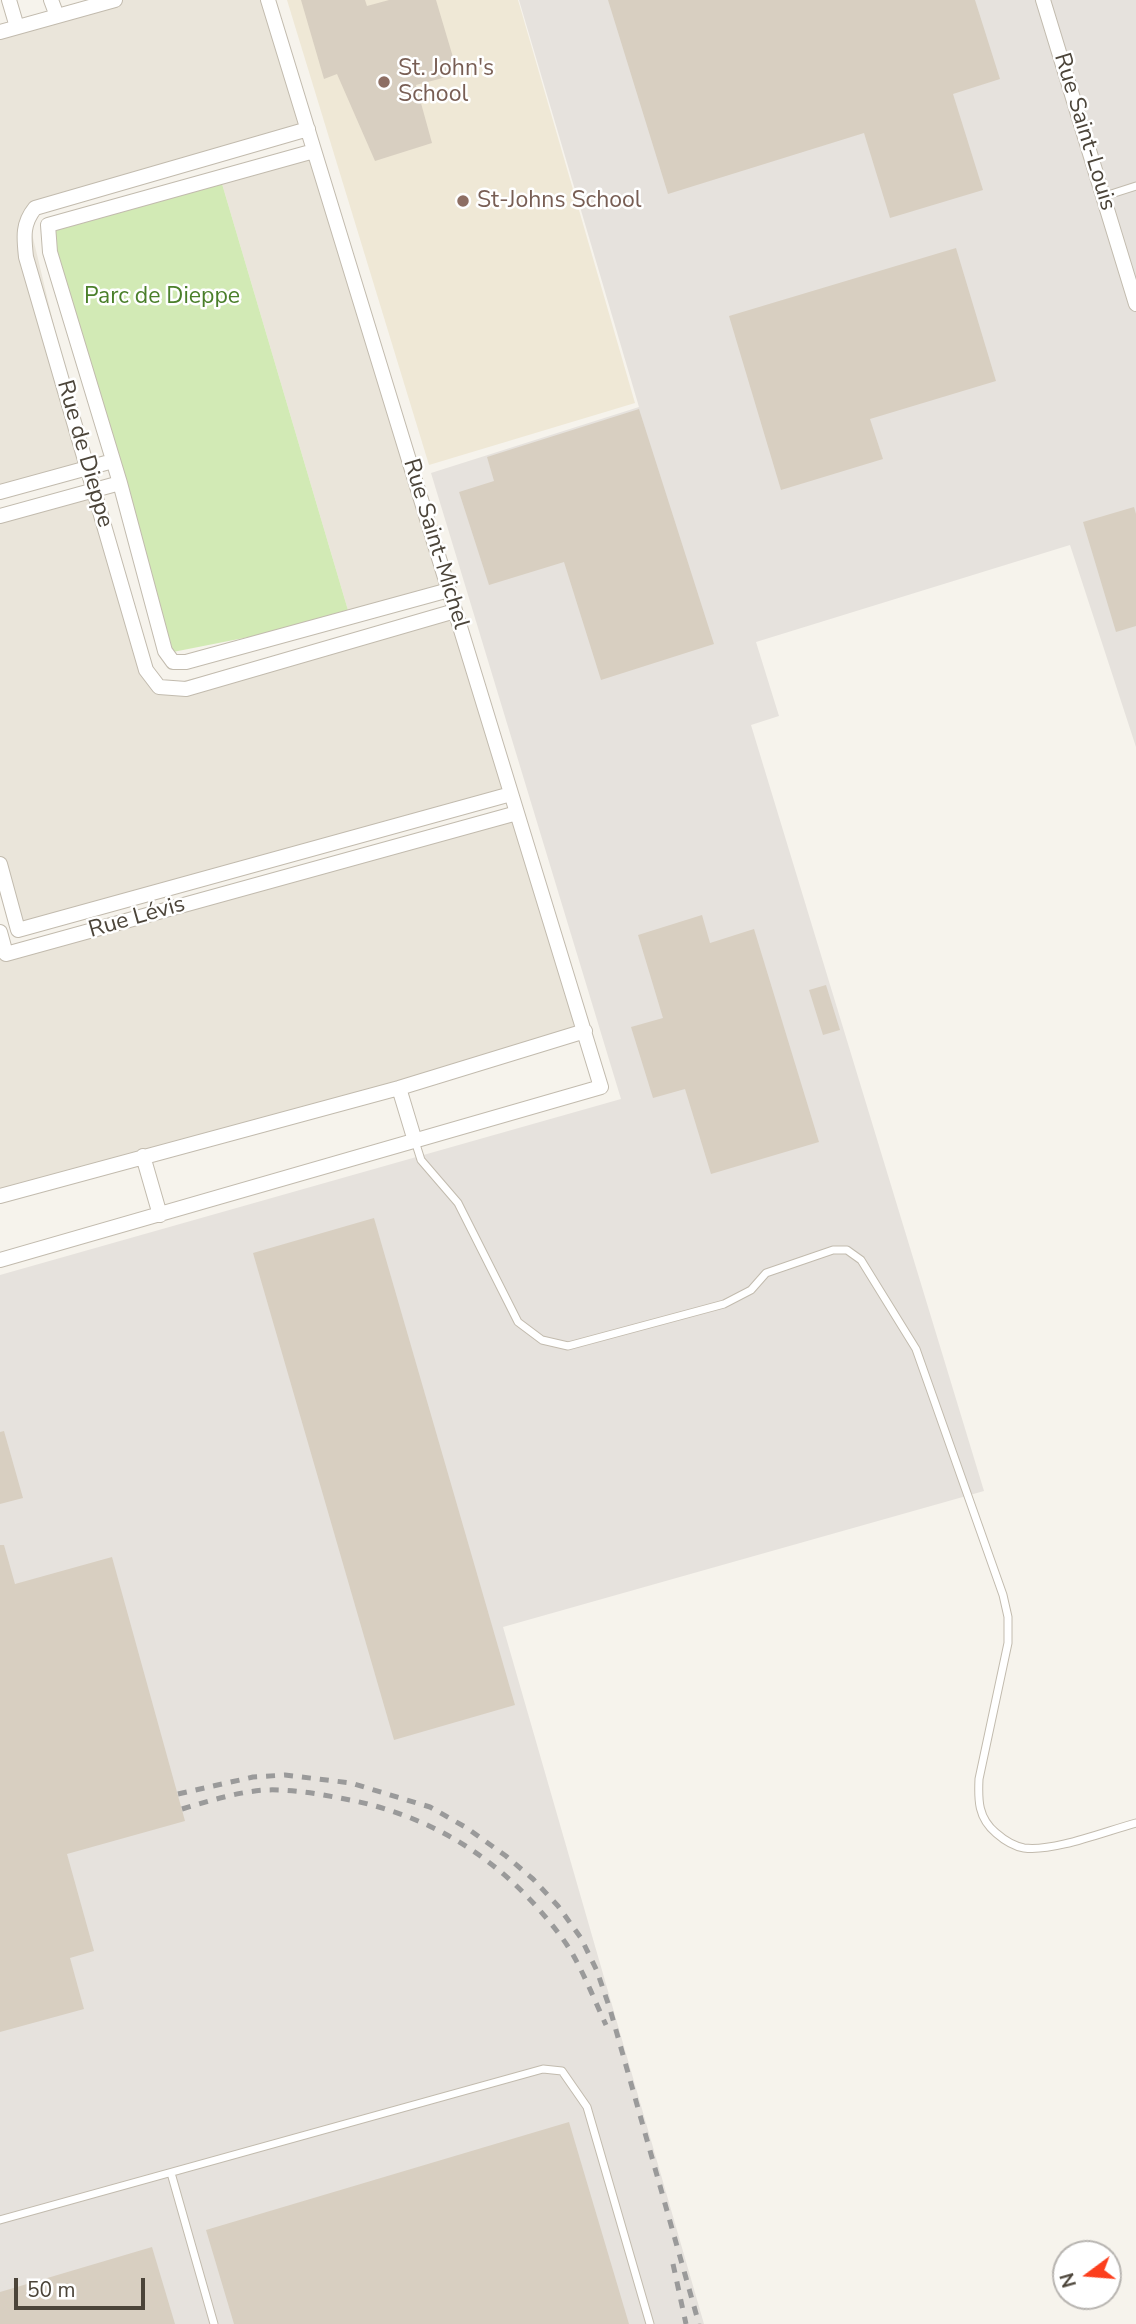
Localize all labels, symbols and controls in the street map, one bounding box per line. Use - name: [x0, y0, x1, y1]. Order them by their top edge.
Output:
- street label: Rue Saint-Louis: [1047, 50, 1121, 214]
- place label: St. John's School: [398, 55, 494, 109]
- marker: St. John's School: [376, 74, 392, 90]
- place label: St-Johns School: [477, 187, 642, 215]
- marker: St-Johns School: [455, 193, 471, 209]
- park label: Parc de Dieppe: [84, 283, 240, 311]
- street label: Rue de Dieppe: [50, 377, 118, 531]
- street label: Rue Saint-Michel: [396, 456, 474, 632]
- street label: Rue Lévis: [86, 891, 188, 945]
- north arrow: [1052, 2240, 1122, 2310]
- scale bar: [18, 2264, 149, 2308]
- text: N: [1054, 2270, 1083, 2291]
- text: 50 m: [27, 2276, 76, 2304]

